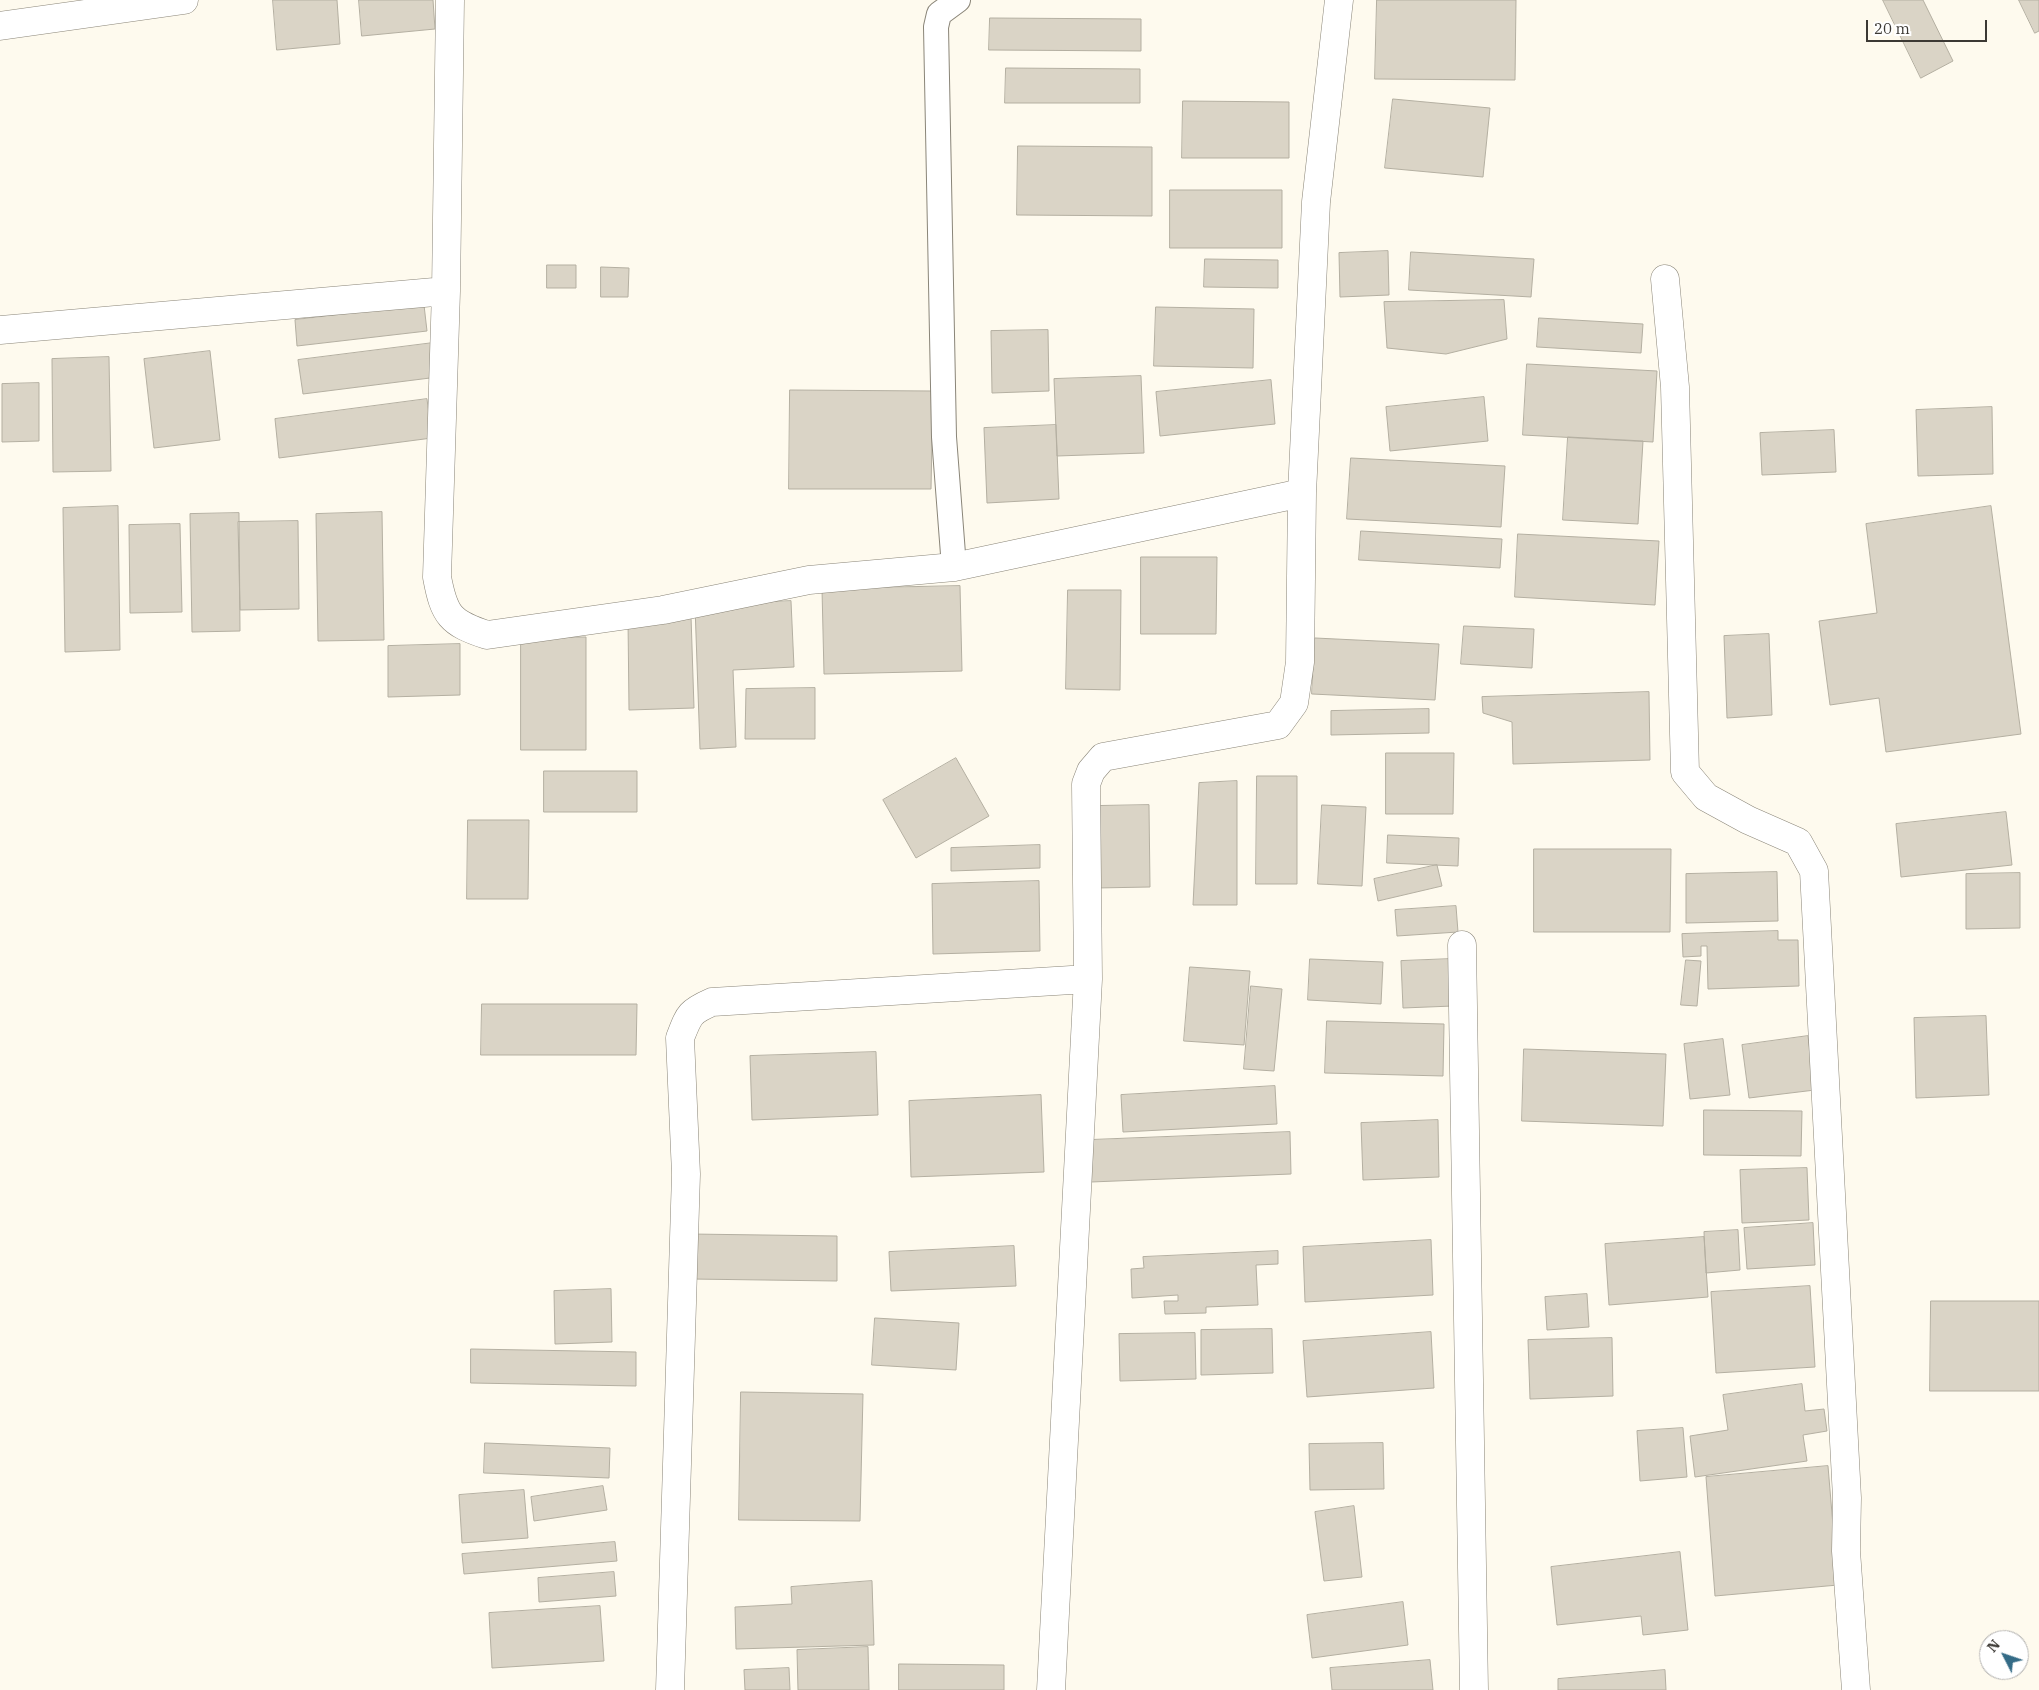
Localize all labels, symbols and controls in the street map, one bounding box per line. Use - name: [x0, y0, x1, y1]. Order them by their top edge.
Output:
- scale bar: [1869, 10, 1990, 42]
- text: 20 m: [1874, 19, 1910, 38]
- north arrow: [1979, 1630, 2029, 1680]
- text: N: [1983, 1636, 2004, 1656]

